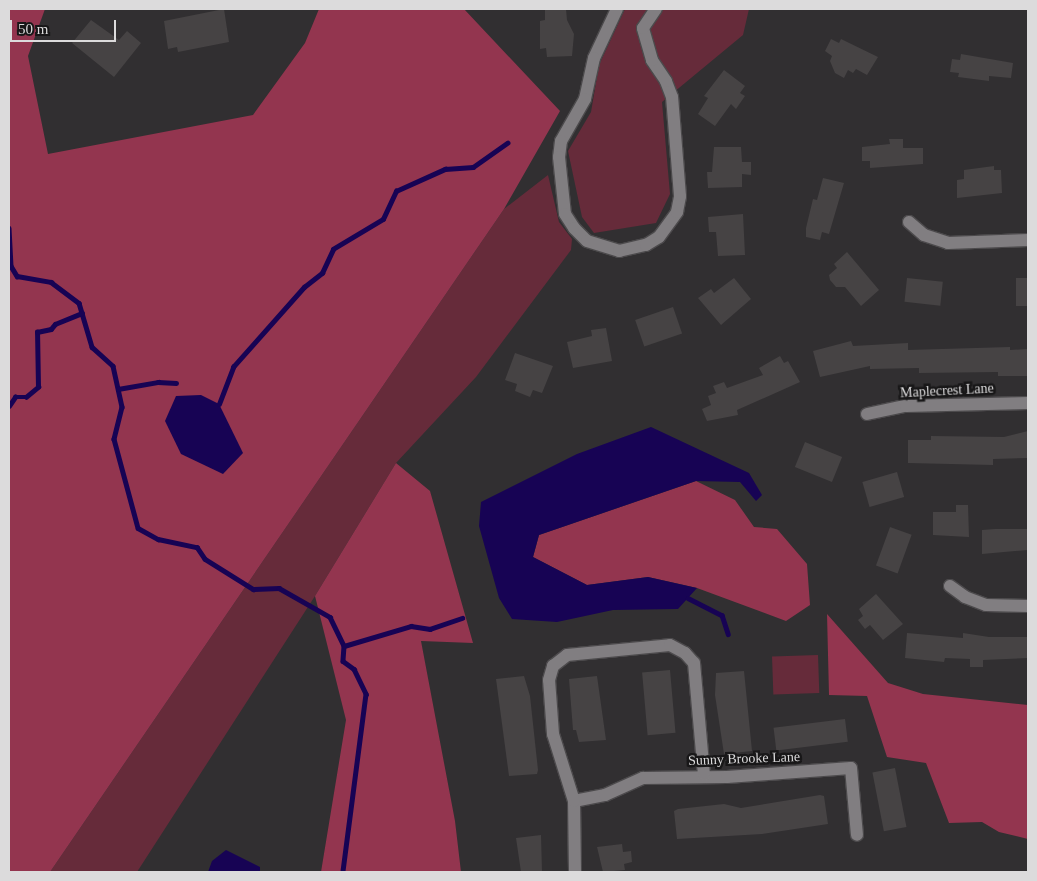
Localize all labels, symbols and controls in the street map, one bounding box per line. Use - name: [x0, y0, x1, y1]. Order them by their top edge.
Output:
- scale bar: [12, 10, 119, 42]
- text: 50 m: [18, 21, 48, 37]
- street label: Maplecrest Lane: [900, 380, 994, 402]
- street label: Sunny Brooke Lane: [688, 749, 800, 769]

